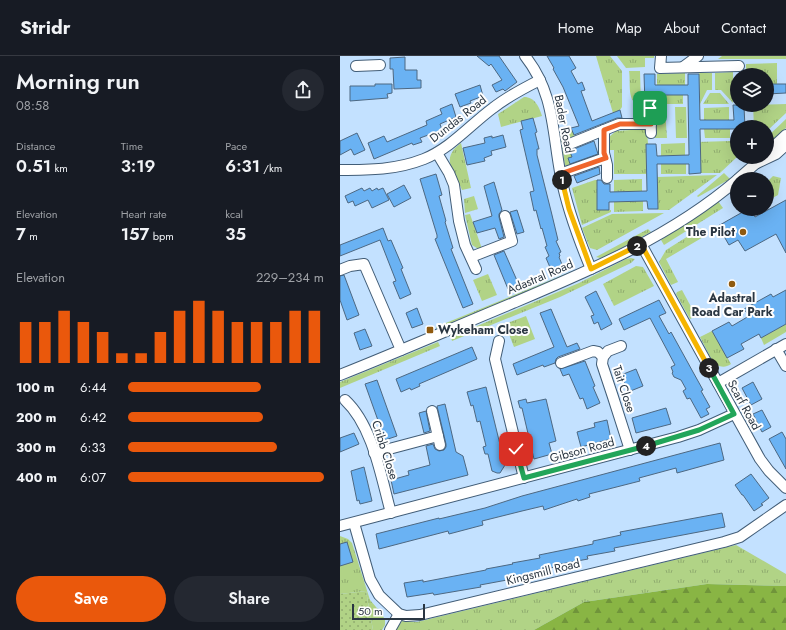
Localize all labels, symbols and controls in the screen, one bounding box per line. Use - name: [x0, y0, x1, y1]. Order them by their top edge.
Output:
- text: Stridr: [20, 14, 71, 41]
- text: Home: [558, 18, 594, 38]
- text: Map: [616, 18, 642, 38]
- text: About: [664, 18, 699, 38]
- text: Contact: [721, 18, 766, 38]
- text: Morning run: [16, 65, 140, 97]
- map controls: [730, 68, 774, 216]
- button: layers: [730, 68, 774, 112]
- button: share: [282, 69, 324, 111]
- street label: Dundas Road: [426, 91, 490, 147]
- pin: [633, 91, 667, 125]
- street label: Bader Road: [550, 93, 578, 155]
- text: 08:58: [16, 96, 49, 115]
- icon: arrive: [639, 97, 661, 119]
- button: +: [730, 120, 774, 164]
- text: Distance: [16, 138, 55, 154]
- text: Time: [121, 138, 143, 154]
- text: Pace: [225, 138, 247, 154]
- text: 0.51: [16, 154, 51, 178]
- text: 3:19: [121, 154, 155, 178]
- text: 6:31: [225, 154, 260, 178]
- text: km: [51, 160, 68, 176]
- text: /km: [260, 160, 282, 176]
- pin: 1: [552, 170, 572, 190]
- text: 1: [559, 172, 565, 188]
- button: −: [730, 172, 774, 216]
- text: Elevation: [16, 206, 58, 222]
- text: Heart rate: [121, 206, 167, 222]
- text: kcal: [225, 206, 243, 222]
- text: 7: [16, 222, 26, 246]
- text: 157: [121, 222, 149, 246]
- text: 35: [225, 222, 246, 246]
- place label: The Pilot: [686, 223, 735, 241]
- marker: The Pilot: [738, 227, 748, 237]
- text: m: [26, 228, 38, 244]
- text: bpm: [149, 228, 174, 244]
- pin: 2: [627, 236, 647, 256]
- text: 2: [633, 238, 641, 254]
- street label: Adastral Road: [504, 255, 576, 299]
- text: Elevation: [16, 268, 65, 287]
- text: 229–234 m: [256, 268, 324, 287]
- marker: Adastral Road Car Park: [727, 279, 737, 289]
- place label: Adastral Road Car Park: [691, 289, 773, 321]
- place label: Wykeham Close: [438, 321, 529, 339]
- marker: Wykeham Close: [425, 325, 435, 335]
- pin: 3: [699, 358, 719, 378]
- text: 3: [706, 360, 712, 376]
- street label: Tait Close: [608, 363, 640, 415]
- street label: Scarf Road: [723, 377, 765, 433]
- text: 100 m: [16, 378, 54, 397]
- text: 6:44: [80, 378, 107, 397]
- text: 200 m: [16, 408, 56, 427]
- text: 6:42: [80, 408, 106, 427]
- street label: Cribb Close: [367, 418, 403, 482]
- pin: [499, 432, 533, 466]
- street label: Gibson Road: [548, 433, 616, 467]
- pin: 4: [636, 436, 656, 456]
- text: 300 m: [16, 438, 56, 457]
- text: 6:33: [80, 438, 106, 457]
- icon: check: [505, 438, 527, 460]
- text: 4: [642, 438, 650, 454]
- text: 400 m: [16, 468, 57, 487]
- text: 6:07: [80, 468, 106, 487]
- street label: Kingsmill Road: [504, 554, 582, 590]
- button: Save: [16, 576, 166, 622]
- button: Share: [174, 576, 324, 622]
- scale bar: [352, 602, 425, 621]
- text: 50 m: [358, 603, 383, 619]

